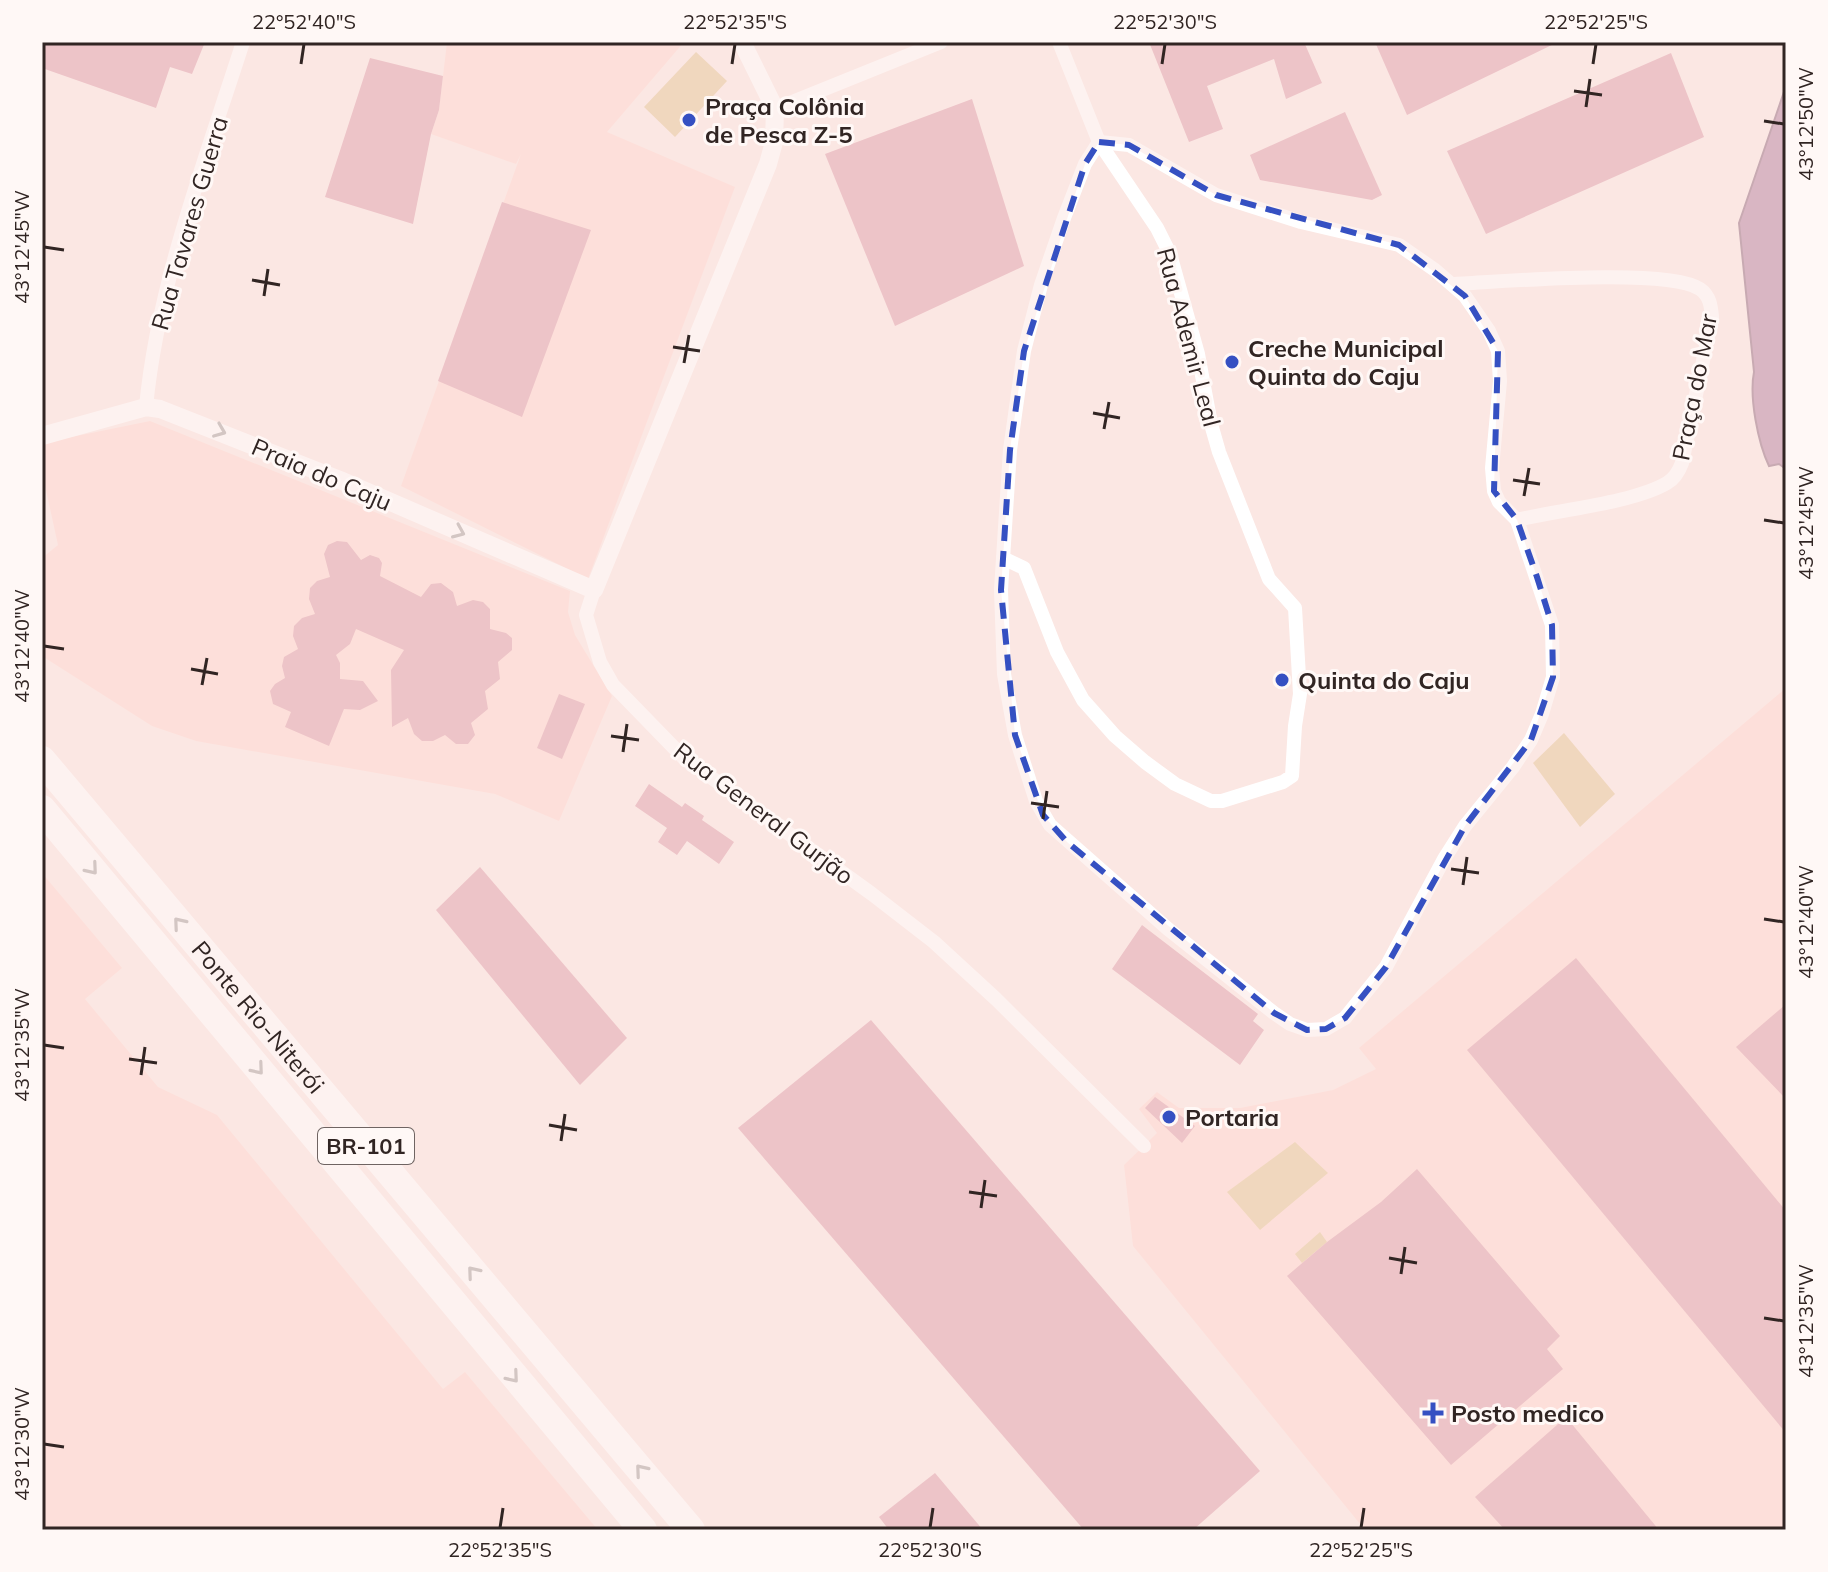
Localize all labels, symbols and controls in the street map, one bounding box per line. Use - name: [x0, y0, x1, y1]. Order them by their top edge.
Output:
- text: 22°52'40"S: [252, 9, 356, 34]
- text: 22°52'35"S: [683, 9, 787, 34]
- text: 22°52'30"S: [1113, 9, 1217, 34]
- text: 22°52'25"S: [1544, 9, 1648, 34]
- text: 43°12'50"W: [1793, 67, 1818, 181]
- place label: Praça Colônia de Pesca Z-5: [705, 91, 864, 149]
- marker: Praça Colônia de Pesca Z-5: [680, 111, 698, 129]
- street label: Rua Tavares Guerra: [144, 113, 234, 333]
- text: 43°12'45"W: [9, 190, 34, 304]
- street label: Rua Ademir Leal: [1151, 244, 1227, 430]
- street label: Praça do Mar: [1665, 311, 1723, 463]
- place label: Creche Municipal Quinta do Caju: [1248, 333, 1443, 391]
- marker: Creche Municipal Quinta do Caju: [1223, 353, 1241, 371]
- one-way arrow: [212, 422, 226, 438]
- street label: Praia do Caju: [248, 431, 396, 517]
- text: 43°12'45"W: [1793, 466, 1818, 580]
- one-way arrow: [451, 522, 466, 538]
- text: 43°12'40"W: [9, 589, 34, 703]
- place label: Quinta do Caju: [1298, 665, 1470, 695]
- marker: Quinta do Caju: [1273, 671, 1291, 689]
- street label: Rua General Gurjão: [668, 736, 860, 890]
- one-way arrow: [82, 860, 97, 874]
- text: 43°12'40"W: [1793, 865, 1818, 979]
- one-way arrow: [174, 918, 189, 933]
- street label: Ponte Rio-Niterói: [186, 935, 331, 1099]
- text: 43°12'35"W: [9, 988, 34, 1102]
- one-way arrow: [248, 1060, 263, 1074]
- place label: Portaria: [1185, 1102, 1279, 1132]
- marker: Portaria: [1160, 1108, 1178, 1126]
- road number: BR-101: [318, 1128, 414, 1164]
- text: 43°12'35"W: [1793, 1264, 1818, 1378]
- one-way arrow: [468, 1267, 483, 1281]
- one-way arrow: [503, 1368, 518, 1382]
- text: 43°12'30"W: [9, 1387, 34, 1501]
- place label: Posto medico: [1451, 1398, 1604, 1428]
- marker: Posto medico: [1422, 1402, 1444, 1424]
- one-way arrow: [636, 1465, 651, 1480]
- text: 22°52'35"S: [448, 1537, 552, 1562]
- text: 22°52'30"S: [878, 1537, 982, 1562]
- text: 22°52'25"S: [1309, 1537, 1413, 1562]

